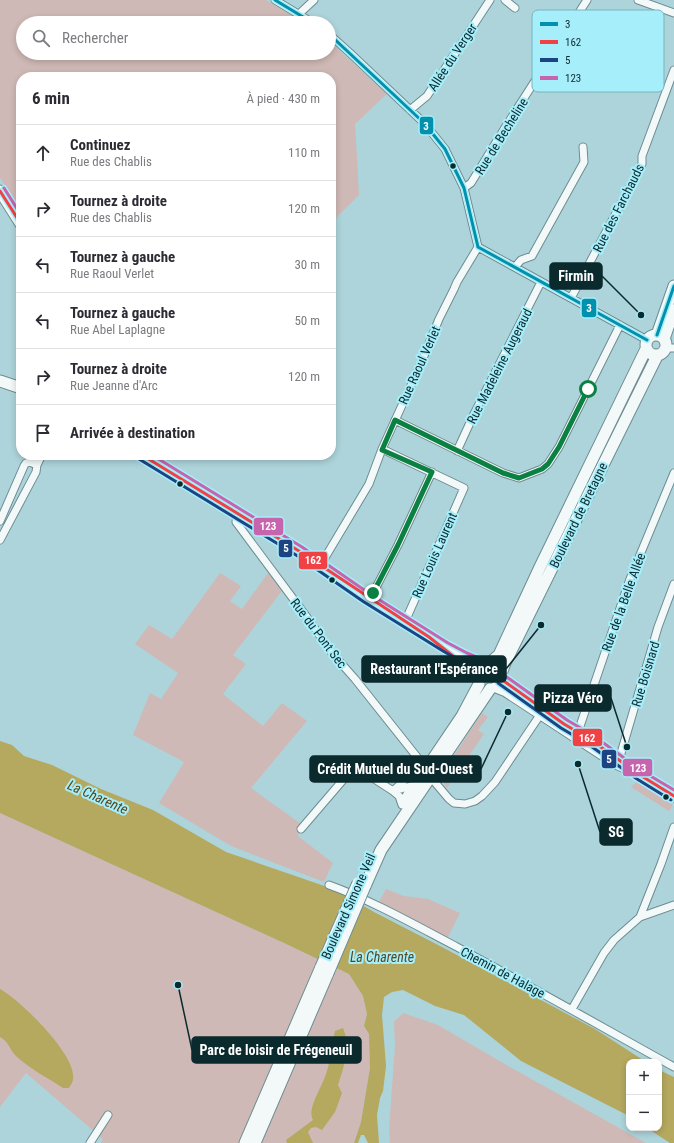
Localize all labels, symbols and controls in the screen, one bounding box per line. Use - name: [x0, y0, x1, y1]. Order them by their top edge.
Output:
- legend: [532, 10, 664, 92]
- search box: [16, 16, 336, 60]
- text: 3: [565, 18, 570, 31]
- street label: Allée du Verger: [425, 21, 480, 94]
- icon: search: [30, 27, 52, 49]
- text: Rechercher: [62, 29, 128, 47]
- text: 162: [565, 36, 581, 49]
- text: 5: [565, 54, 570, 67]
- text: 123: [565, 72, 581, 85]
- text: 6 min: [32, 88, 70, 108]
- text: À pied · 430 m: [246, 91, 320, 106]
- street label: Rue de Becheline: [472, 95, 531, 177]
- line badge: 3: [419, 116, 434, 135]
- text: 3: [423, 120, 429, 133]
- text: Continuez: [70, 136, 131, 154]
- icon: ahead: [32, 142, 54, 164]
- text: 110 m: [288, 145, 320, 160]
- text: Rue des Chablis: [70, 154, 152, 169]
- unlabelled marker: [448, 161, 458, 171]
- street label: Rue des Farchauds: [590, 162, 647, 255]
- text: Tournez à droite: [70, 192, 167, 210]
- icon: right: [32, 198, 54, 220]
- text: 120 m: [288, 201, 320, 216]
- text: Rue des Chablis: [70, 210, 152, 225]
- text: Tournez à gauche: [70, 248, 175, 266]
- icon: left: [32, 254, 54, 276]
- text: 30 m: [294, 257, 320, 272]
- callout: Firmin: [550, 263, 602, 289]
- text: Rue Raoul Verlet: [70, 266, 154, 281]
- text: Firmin: [558, 268, 594, 284]
- line badge: 3: [581, 298, 597, 318]
- text: 3: [586, 302, 592, 315]
- text: Tournez à gauche: [70, 304, 175, 322]
- street label: Rue Madeleine Augeraud: [464, 306, 535, 426]
- icon: left: [32, 310, 54, 332]
- text: 50 m: [294, 313, 320, 328]
- text: Rue Abel Laplagne: [70, 322, 165, 337]
- street label: Rue Raoul Verlet: [395, 324, 443, 407]
- text: Tournez à droite: [70, 360, 167, 378]
- icon: right: [32, 366, 54, 388]
- text: 120 m: [288, 369, 320, 384]
- text: Rue Jeanne d'Arc: [70, 378, 158, 393]
- route start: [579, 380, 597, 398]
- icon: arrive: [32, 422, 54, 444]
- text: Arrivée à destination: [70, 424, 195, 442]
- street label: Boulevard de Bretagne: [546, 460, 610, 570]
- unlabelled marker: [175, 479, 185, 489]
- street label: Rue Louis Laurent: [409, 510, 460, 600]
- line badge: 123: [253, 517, 284, 536]
- text: 123: [260, 520, 277, 533]
- line badge: 5: [278, 539, 293, 558]
- text: 5: [283, 542, 289, 555]
- line badge: 162: [298, 551, 328, 570]
- street label: Rue de la Belle Allée: [599, 551, 648, 654]
- text: 162: [305, 554, 322, 567]
- unlabelled marker: [327, 575, 337, 585]
- route end: [364, 584, 382, 602]
- street label: Rue du Pont Sec: [287, 595, 350, 671]
- street label: Rue Boisnard: [628, 640, 663, 709]
- callout: Restaurant l'Espérance: [362, 656, 506, 682]
- text: Restaurant l'Espérance: [370, 661, 498, 677]
- callout: Pizza Véro: [535, 685, 611, 711]
- text: Pizza Véro: [543, 690, 603, 706]
- line badge: 162: [572, 728, 603, 747]
- text: 162: [579, 732, 596, 745]
- line badge: 5: [601, 749, 617, 769]
- text: 5: [606, 753, 612, 766]
- callout: Crédit Mutuel du Sud-Ouest: [310, 756, 481, 782]
- line badge: 123: [622, 758, 653, 777]
- text: Crédit Mutuel du Sud-Ouest: [317, 761, 473, 777]
- text: 123: [630, 762, 647, 775]
- water label: La Charente: [65, 777, 131, 817]
- unlabelled marker: [661, 792, 671, 802]
- callout: SG: [600, 819, 632, 845]
- text: SG: [608, 824, 624, 840]
- street label: Boulevard Simone Veil: [318, 851, 379, 961]
- street label: Chemin de Halage: [458, 944, 547, 1001]
- water label: La Charente: [350, 949, 414, 965]
- callout: Parc de loisir de Frégeneuil: [192, 1037, 361, 1063]
- text: Parc de loisir de Frégeneuil: [199, 1042, 353, 1058]
- map controls: [626, 1059, 662, 1131]
- button: +: [626, 1059, 662, 1095]
- button: −: [626, 1095, 662, 1131]

